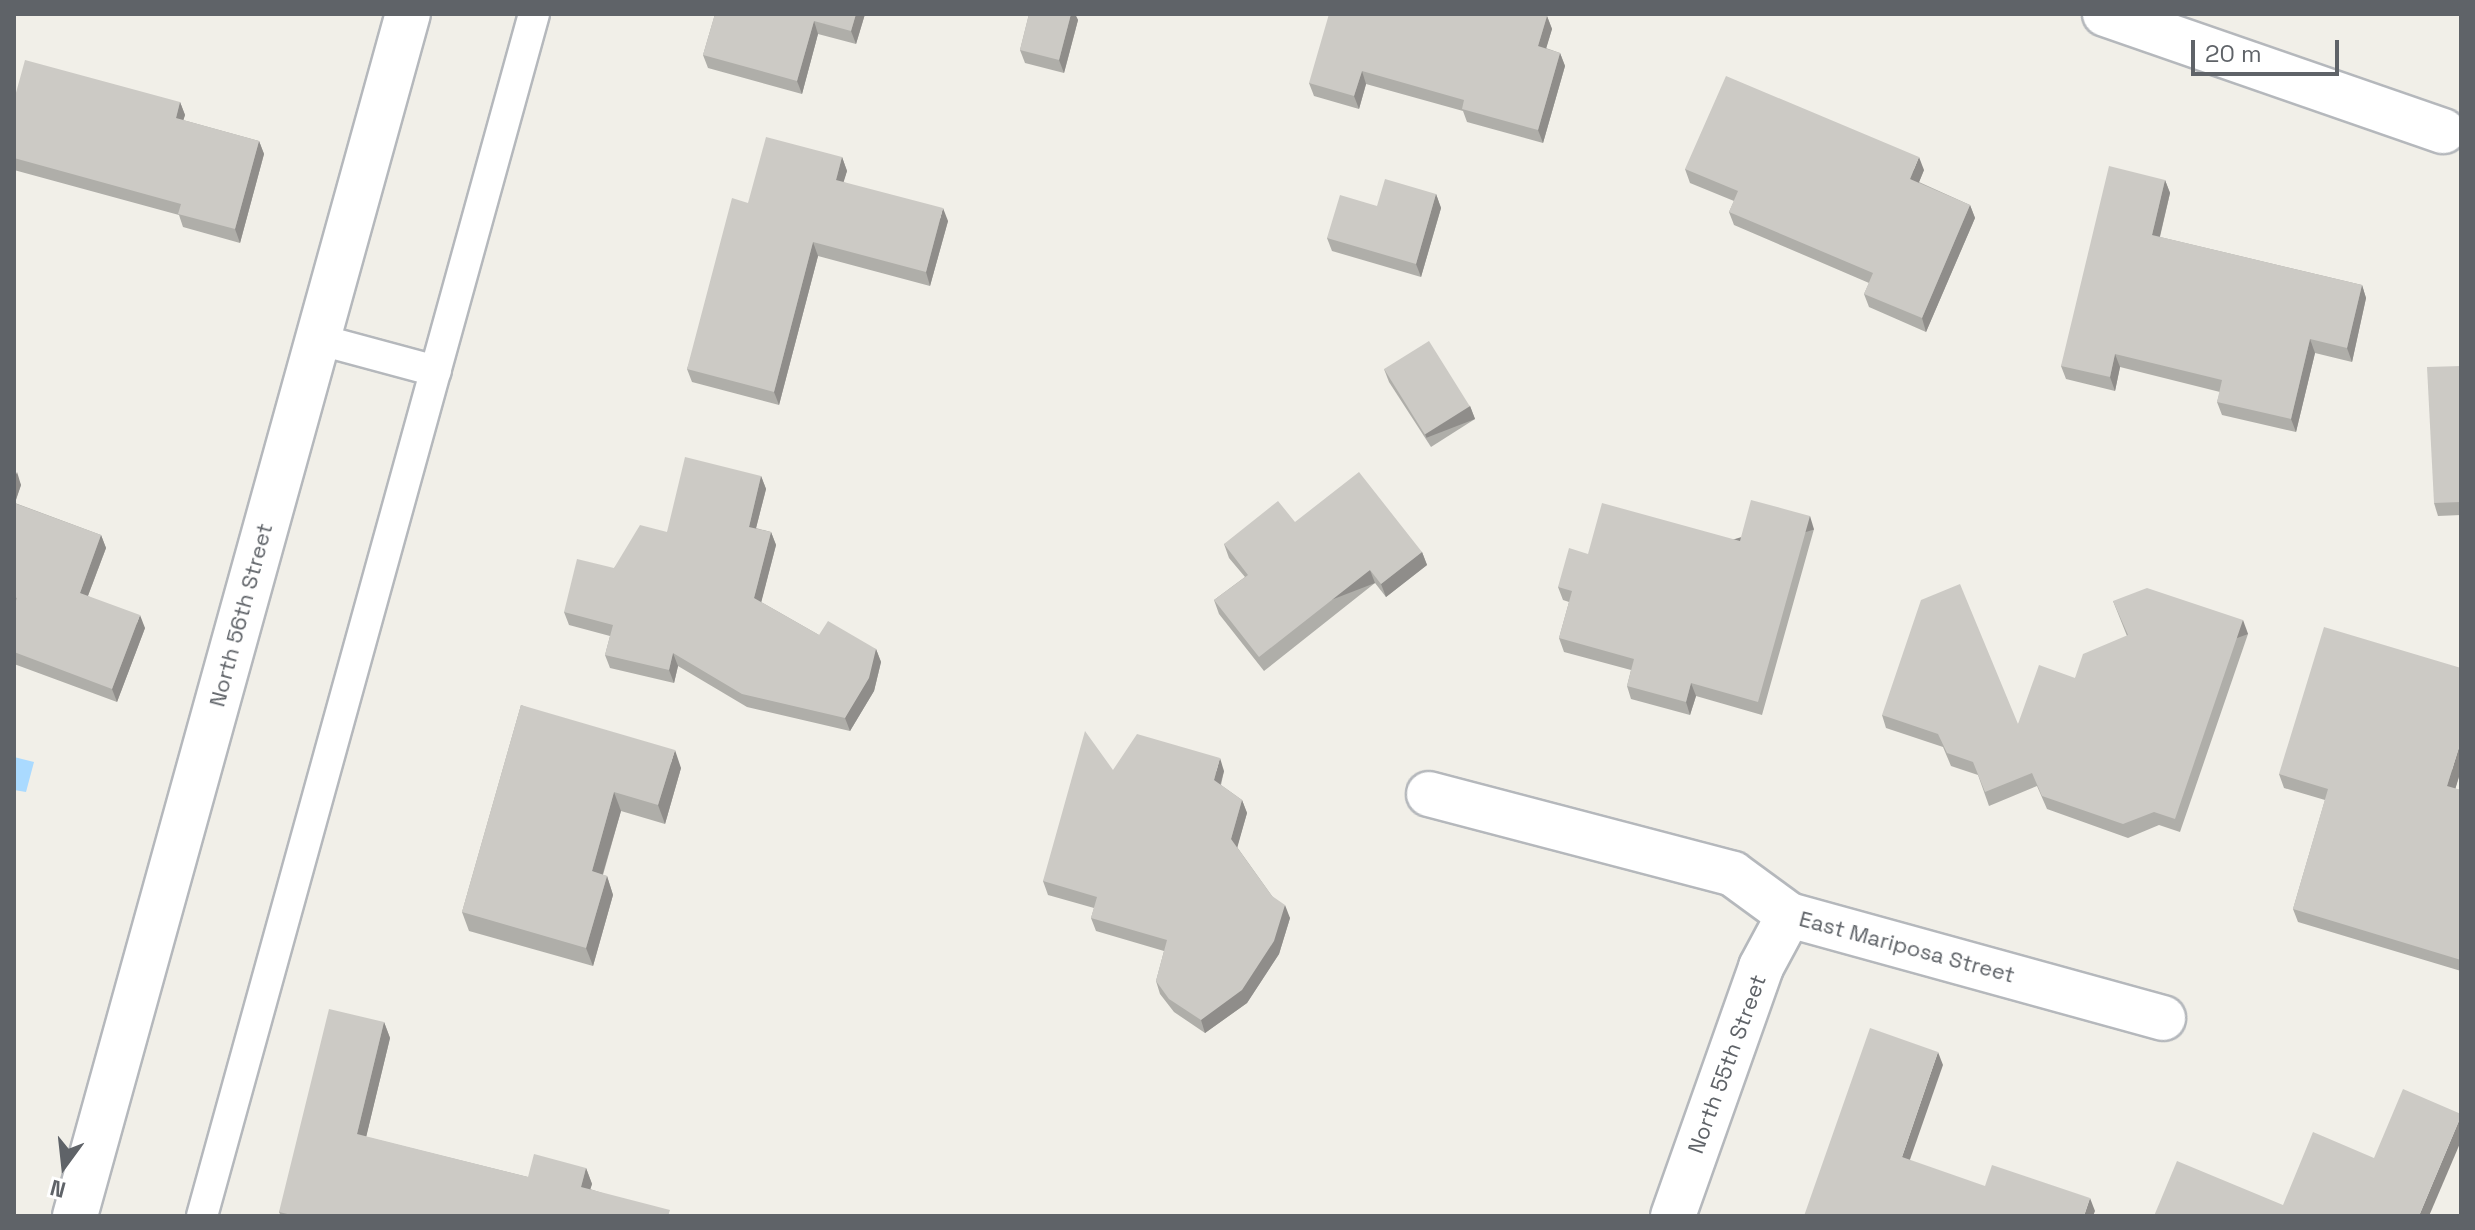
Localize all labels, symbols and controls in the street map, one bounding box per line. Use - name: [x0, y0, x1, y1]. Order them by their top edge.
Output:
- scale bar: [2195, 24, 2343, 74]
- text: 20 m: [2205, 38, 2262, 69]
- street label: North 56th Street: [204, 520, 278, 710]
- street label: East Mariposa Street: [1796, 905, 2018, 989]
- street label: North 55th Street: [1682, 971, 1772, 1157]
- north arrow: [24, 1126, 104, 1206]
- text: N: [47, 1174, 69, 1205]

